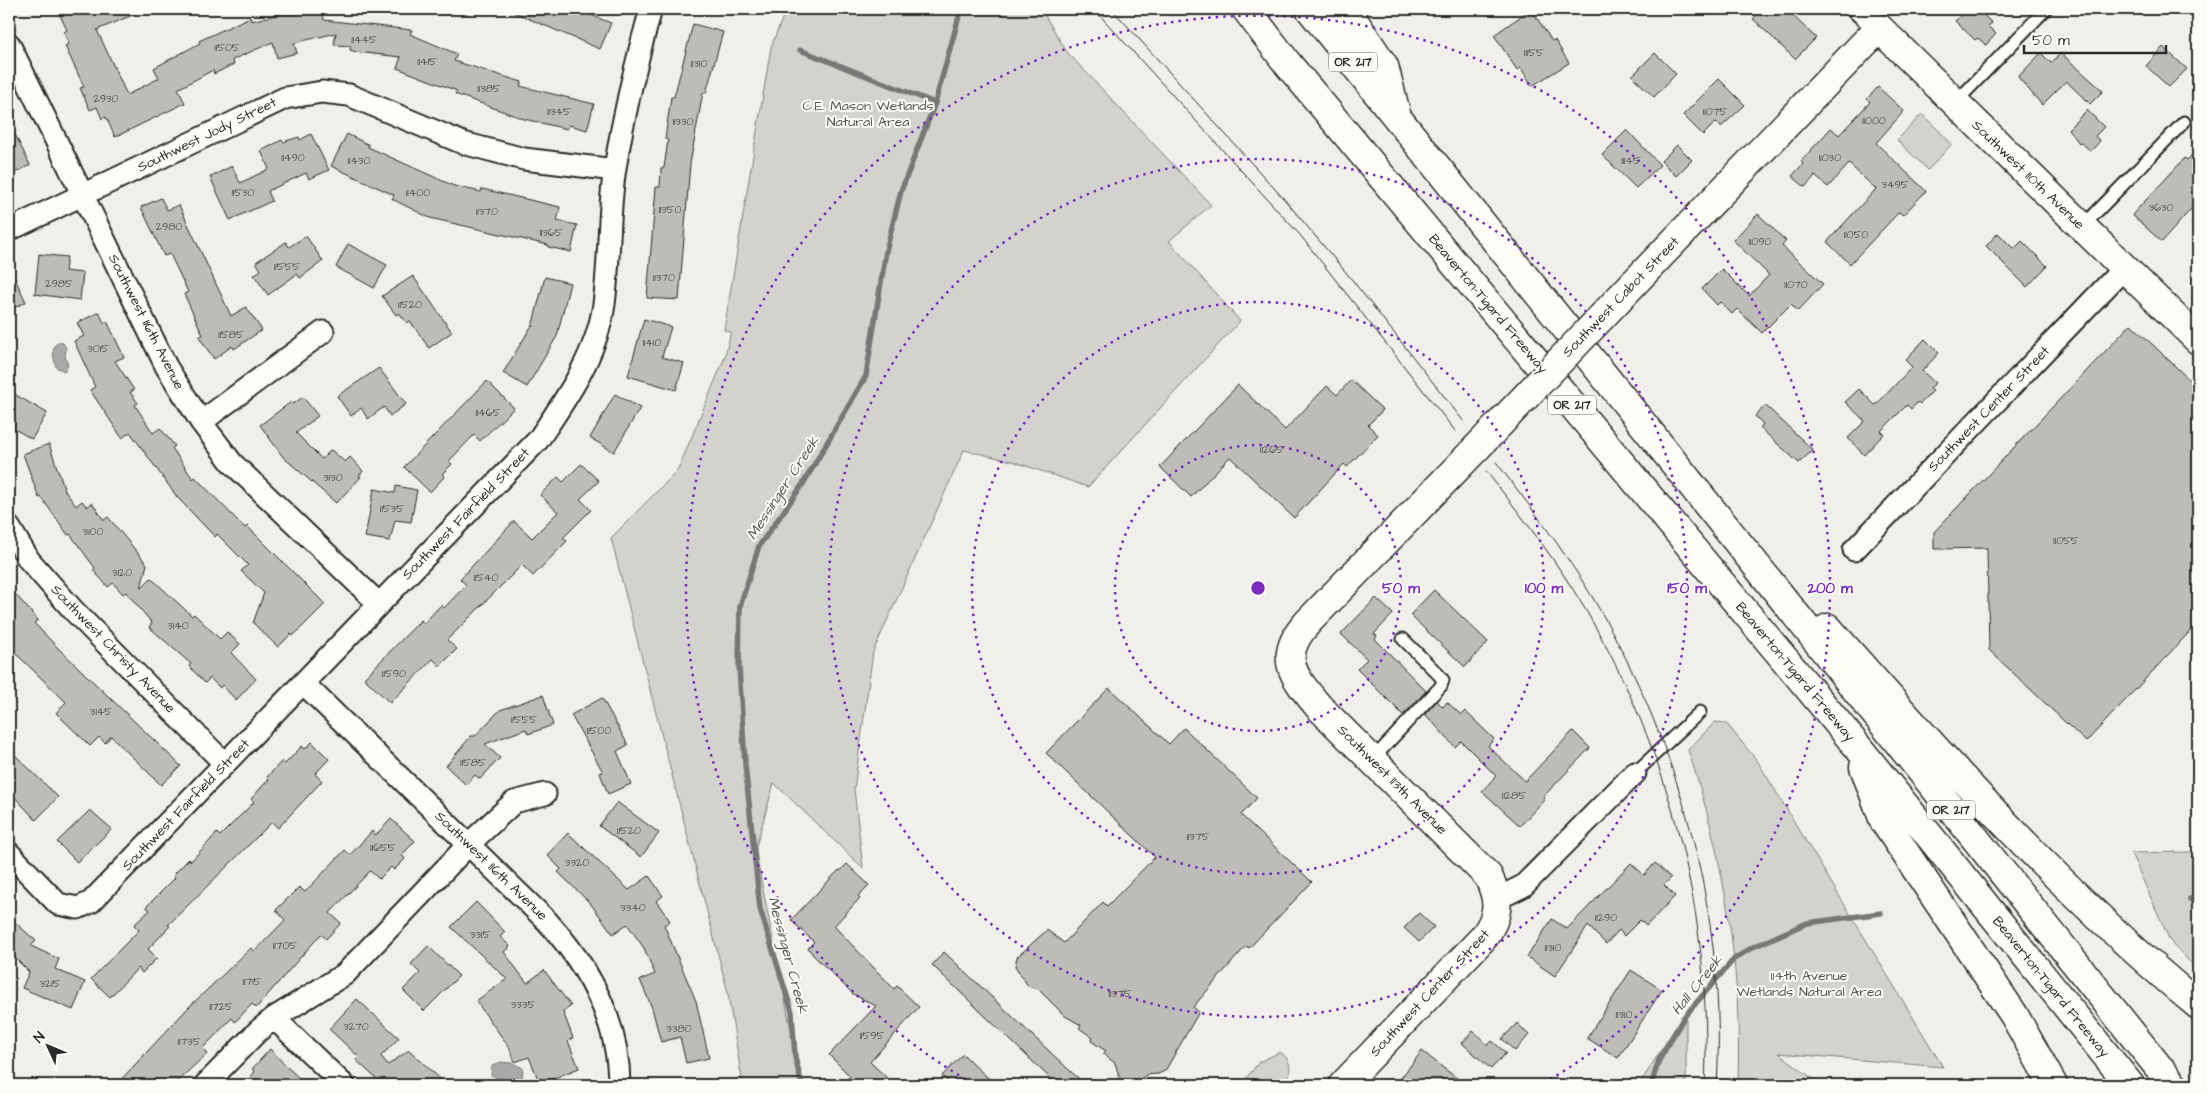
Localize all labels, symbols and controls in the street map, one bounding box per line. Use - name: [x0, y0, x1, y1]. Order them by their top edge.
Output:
- scale bar: [2024, 22, 2167, 54]
- text: 50 m: [2032, 30, 2070, 51]
- house number: 11445: [351, 32, 377, 47]
- house number: 11505: [214, 40, 240, 55]
- house number: 11155: [1524, 45, 1544, 60]
- road number: OR 217: [1329, 52, 1377, 72]
- house number: 11415: [417, 54, 437, 69]
- house number: 11310: [691, 56, 707, 71]
- house number: 11385: [477, 81, 501, 96]
- house number: 2930: [93, 91, 119, 106]
- street label: Southwest Jody Street: [134, 92, 280, 177]
- park label: C.E. Mason Wetlands Natural Area: [803, 96, 933, 132]
- house number: 11345: [547, 104, 571, 119]
- house number: 11075: [1703, 104, 1727, 119]
- house number: 11000: [1862, 113, 1886, 128]
- house number: 11330: [673, 114, 694, 129]
- street label: Southwest 110th Avenue: [1967, 116, 2089, 235]
- house number: 11490: [281, 150, 305, 165]
- house number: 11030: [1819, 150, 1841, 165]
- house number: 11430: [348, 153, 370, 168]
- house number: 11145: [1621, 153, 1641, 168]
- house number: 3495: [1881, 177, 1909, 192]
- house number: 11530: [231, 185, 255, 200]
- house number: 11400: [406, 185, 430, 200]
- house number: 3630: [2148, 200, 2174, 215]
- house number: 11350: [658, 202, 682, 217]
- house number: 11370: [476, 204, 498, 219]
- house number: 2980: [156, 219, 182, 234]
- house number: 11365: [539, 225, 563, 240]
- house number: 11050: [1844, 227, 1868, 242]
- street label: Beaverton-Tigard Freeway: [1424, 230, 1553, 378]
- street label: Southwest Cabot Street: [1558, 232, 1684, 362]
- house number: 11090: [1749, 234, 1772, 249]
- street label: Southwest 116th Avenue: [103, 251, 189, 394]
- house number: 11555: [274, 259, 300, 274]
- house number: 11370: [653, 270, 675, 285]
- house number: 2985: [45, 276, 73, 291]
- house number: 11070: [1784, 277, 1808, 292]
- house number: 11520: [398, 297, 422, 312]
- house number: 11585: [218, 327, 244, 342]
- house number: 11410: [643, 335, 661, 350]
- house number: 3015: [87, 341, 109, 356]
- street label: Southwest Center Street: [1923, 341, 2055, 476]
- road number: OR 217: [1548, 396, 1596, 414]
- house number: 11465: [476, 405, 501, 420]
- water label: Messinger Creek: [742, 431, 826, 545]
- house number: 11265: [1260, 442, 1284, 457]
- street label: Southwest Fairfield Street: [397, 443, 535, 584]
- house number: 3130: [323, 470, 343, 485]
- house number: 11535: [380, 501, 404, 516]
- house number: 3100: [83, 524, 103, 539]
- house number: 11055: [2053, 533, 2079, 548]
- house number: 3120: [112, 565, 132, 580]
- house number: 11540: [473, 570, 499, 585]
- text: 50 m: [1382, 578, 1420, 599]
- text: 100 m: [1525, 578, 1564, 599]
- text: 150 m: [1667, 578, 1707, 599]
- text: 200 m: [1806, 578, 1853, 599]
- centre of rings: [1249, 579, 1267, 597]
- street label: Southwest Christy Avenue: [46, 580, 180, 718]
- street label: Beaverton-Tigard Freeway: [1731, 598, 1860, 746]
- house number: 3140: [167, 618, 189, 633]
- house number: 11590: [382, 666, 406, 681]
- house number: 3145: [90, 704, 112, 719]
- house number: 11555: [511, 712, 537, 727]
- street label: Southwest 113th Avenue: [1333, 721, 1452, 840]
- house number: 11500: [587, 723, 611, 738]
- street label: Southwest Fairfield Street: [117, 734, 255, 875]
- house number: 11585: [460, 755, 486, 770]
- house number: 11285: [1502, 788, 1526, 803]
- road number: OR 217: [1927, 800, 1975, 820]
- street label: Southwest 116th Avenue: [430, 807, 552, 926]
- house number: 11520: [617, 823, 641, 838]
- house number: 11375: [1187, 829, 1210, 844]
- house number: 11655: [370, 840, 396, 855]
- house number: 3320: [565, 855, 589, 870]
- water label: Messinger Creek: [761, 894, 814, 1017]
- house number: 3340: [620, 900, 646, 915]
- house number: 11290: [1595, 910, 1617, 925]
- street label: Beaverton-Tigard Freeway: [1988, 912, 2114, 1062]
- street label: Southwest Center Street: [1365, 924, 1495, 1061]
- house number: 3315: [470, 927, 490, 942]
- house number: 11705: [273, 938, 297, 953]
- house number: 11310: [1545, 940, 1561, 955]
- water label: Hall Creek: [1666, 950, 1728, 1020]
- park label: 114th Avenue Wetlands Natural Area: [1736, 966, 1882, 1002]
- house number: 11715: [243, 974, 262, 989]
- house number: 3215: [39, 976, 61, 991]
- house number: 11375: [1109, 986, 1132, 1001]
- house number: 3335: [511, 997, 536, 1012]
- house number: 11725: [209, 999, 233, 1014]
- house number: 11310: [1616, 1007, 1632, 1022]
- house number: 3270: [343, 1019, 369, 1034]
- house number: 3380: [666, 1021, 692, 1036]
- north arrow: [22, 1022, 72, 1072]
- text: N: [29, 1027, 50, 1048]
- house number: 11595: [860, 1028, 885, 1043]
- house number: 11735: [178, 1034, 201, 1049]

